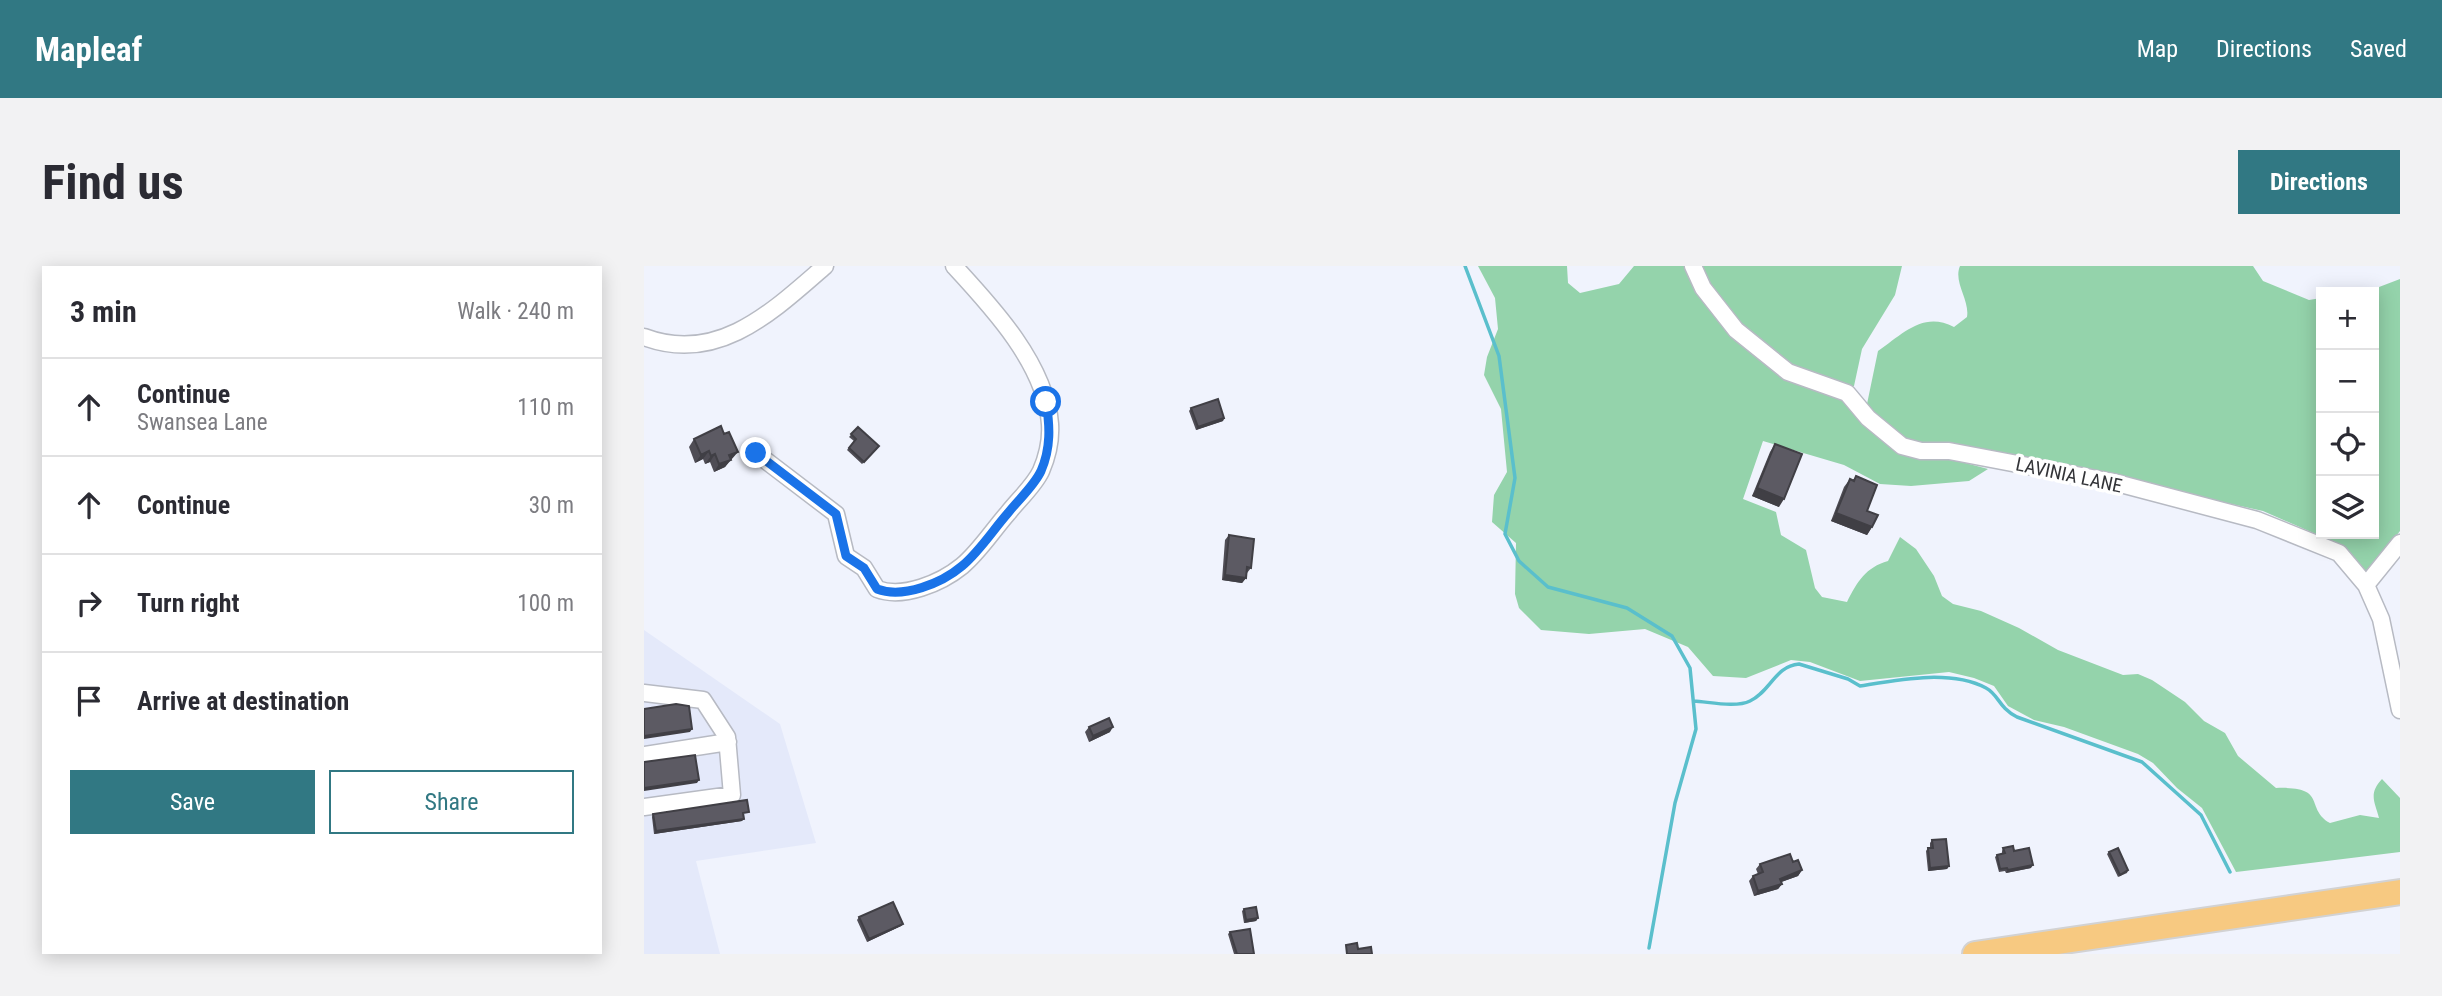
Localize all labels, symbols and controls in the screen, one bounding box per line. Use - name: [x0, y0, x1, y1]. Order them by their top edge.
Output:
- text: Mapleaf: [35, 30, 142, 69]
- text: Map: [2137, 35, 2178, 63]
- text: Directions: [2216, 35, 2312, 63]
- text: Saved: [2350, 35, 2407, 63]
- button: Directions: [2238, 150, 2400, 214]
- text: Find us: [42, 154, 184, 211]
- map controls: [2316, 287, 2379, 539]
- button: +: [2316, 287, 2379, 350]
- text: 3 min: [70, 294, 137, 329]
- text: Walk · 240 m: [457, 298, 574, 325]
- button: −: [2316, 350, 2379, 413]
- text: Continue: [137, 379, 230, 409]
- route start: [1030, 386, 1061, 417]
- icon: ahead: [70, 388, 108, 426]
- text: 110 m: [517, 394, 574, 421]
- text: Swansea Lane: [137, 409, 267, 436]
- button: locate: [2316, 413, 2379, 476]
- route end: [740, 437, 771, 468]
- street label: LAVINIA LANE: [2014, 453, 2124, 497]
- button: layers: [2316, 476, 2379, 539]
- icon: ahead: [70, 486, 108, 524]
- text: Continue: [137, 490, 230, 520]
- text: 30 m: [529, 492, 574, 519]
- icon: right: [70, 584, 108, 622]
- text: Turn right: [137, 588, 239, 618]
- text: 100 m: [517, 590, 574, 617]
- icon: arrive: [70, 682, 108, 720]
- text: Arrive at destination: [137, 686, 349, 716]
- button: Save: [70, 770, 315, 834]
- button: Share: [329, 770, 574, 834]

